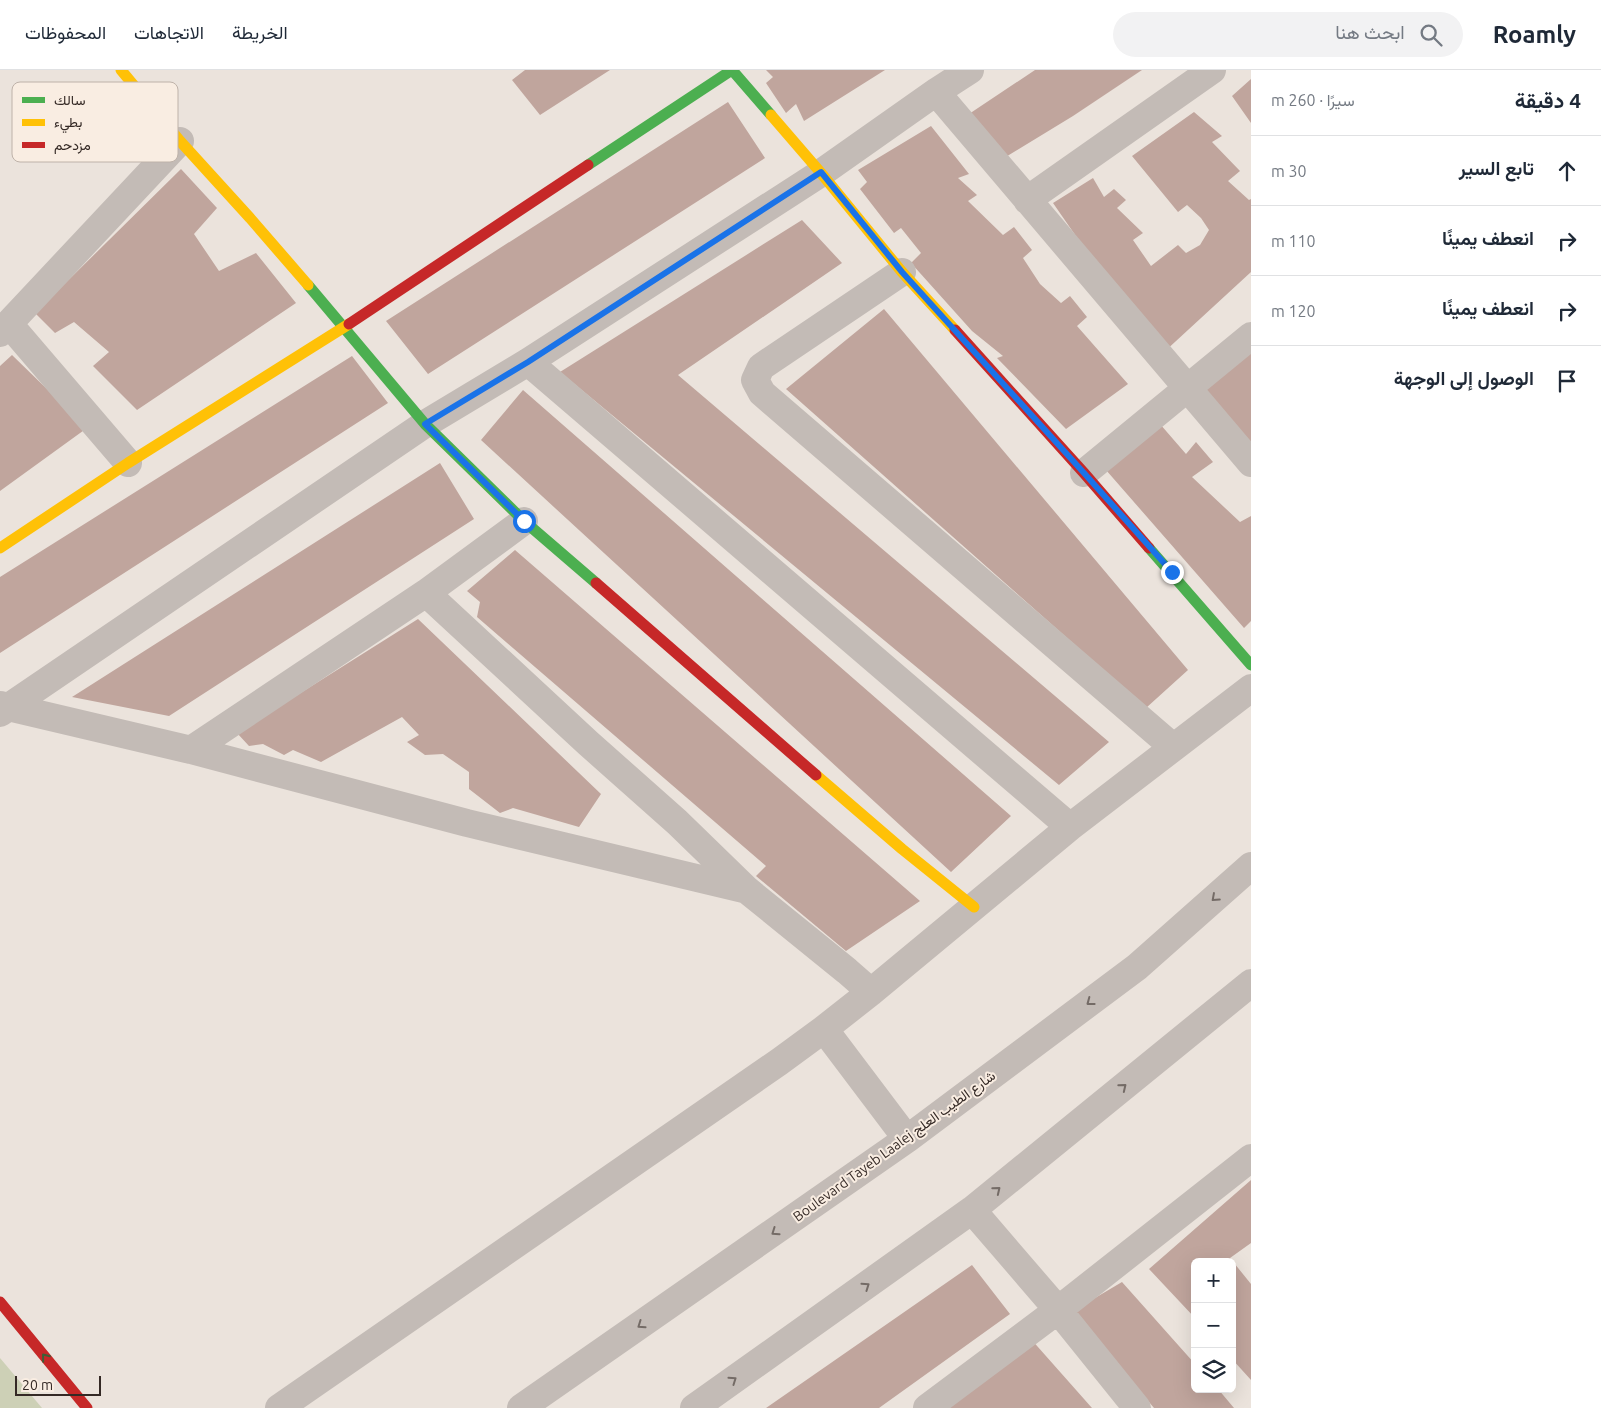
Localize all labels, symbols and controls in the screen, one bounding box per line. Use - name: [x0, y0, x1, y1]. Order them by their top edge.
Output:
- search box: [1113, 12, 1463, 57]
- text: ابحث هنا: [1335, 21, 1405, 43]
- icon: search: [1417, 21, 1445, 49]
- text: Roamly: [1493, 21, 1576, 48]
- text: المحفوظات: [25, 22, 106, 42]
- text: الاتجاهات: [134, 22, 204, 42]
- text: الخريطة: [232, 22, 288, 42]
- legend: [12, 82, 178, 162]
- text: 4 دقيقة: [1515, 88, 1581, 112]
- text: سيرًا · 260 m: [1271, 91, 1355, 109]
- text: سالك: [54, 92, 85, 108]
- text: بطيء: [54, 114, 82, 134]
- text: مزدحم: [54, 137, 91, 154]
- text: تابع السير: [1459, 157, 1534, 179]
- icon: ahead: [1553, 157, 1581, 185]
- text: 30 m: [1271, 162, 1307, 180]
- text: انعطف يمينًا: [1442, 227, 1534, 249]
- icon: right: [1553, 227, 1581, 255]
- text: 110 m: [1271, 232, 1316, 250]
- text: انعطف يمينًا: [1442, 297, 1534, 319]
- icon: right: [1553, 297, 1581, 325]
- text: 120 m: [1271, 302, 1316, 320]
- text: الوصول إلى الوجهة: [1394, 367, 1534, 389]
- icon: arrive: [1553, 367, 1581, 395]
- route start: [513, 510, 536, 533]
- route end: [1161, 561, 1184, 584]
- one-way arrow: [1211, 892, 1220, 901]
- one-way arrow: [1087, 997, 1096, 1005]
- street label: Boulevard Tayeb Laalej شارع الطيب العلج: [790, 1067, 1000, 1227]
- one-way arrow: [1117, 1085, 1126, 1093]
- one-way arrow: [991, 1187, 1000, 1195]
- one-way arrow: [771, 1226, 781, 1235]
- map controls: [1191, 1258, 1236, 1393]
- button: +: [1191, 1258, 1236, 1303]
- one-way arrow: [860, 1283, 869, 1291]
- button: −: [1191, 1303, 1236, 1348]
- one-way arrow: [638, 1319, 647, 1328]
- button: layers: [1191, 1348, 1236, 1393]
- one-way arrow: [42, 1354, 50, 1363]
- scale bar: [15, 1373, 101, 1396]
- text: 20 m: [22, 1377, 53, 1393]
- one-way arrow: [728, 1377, 737, 1386]

